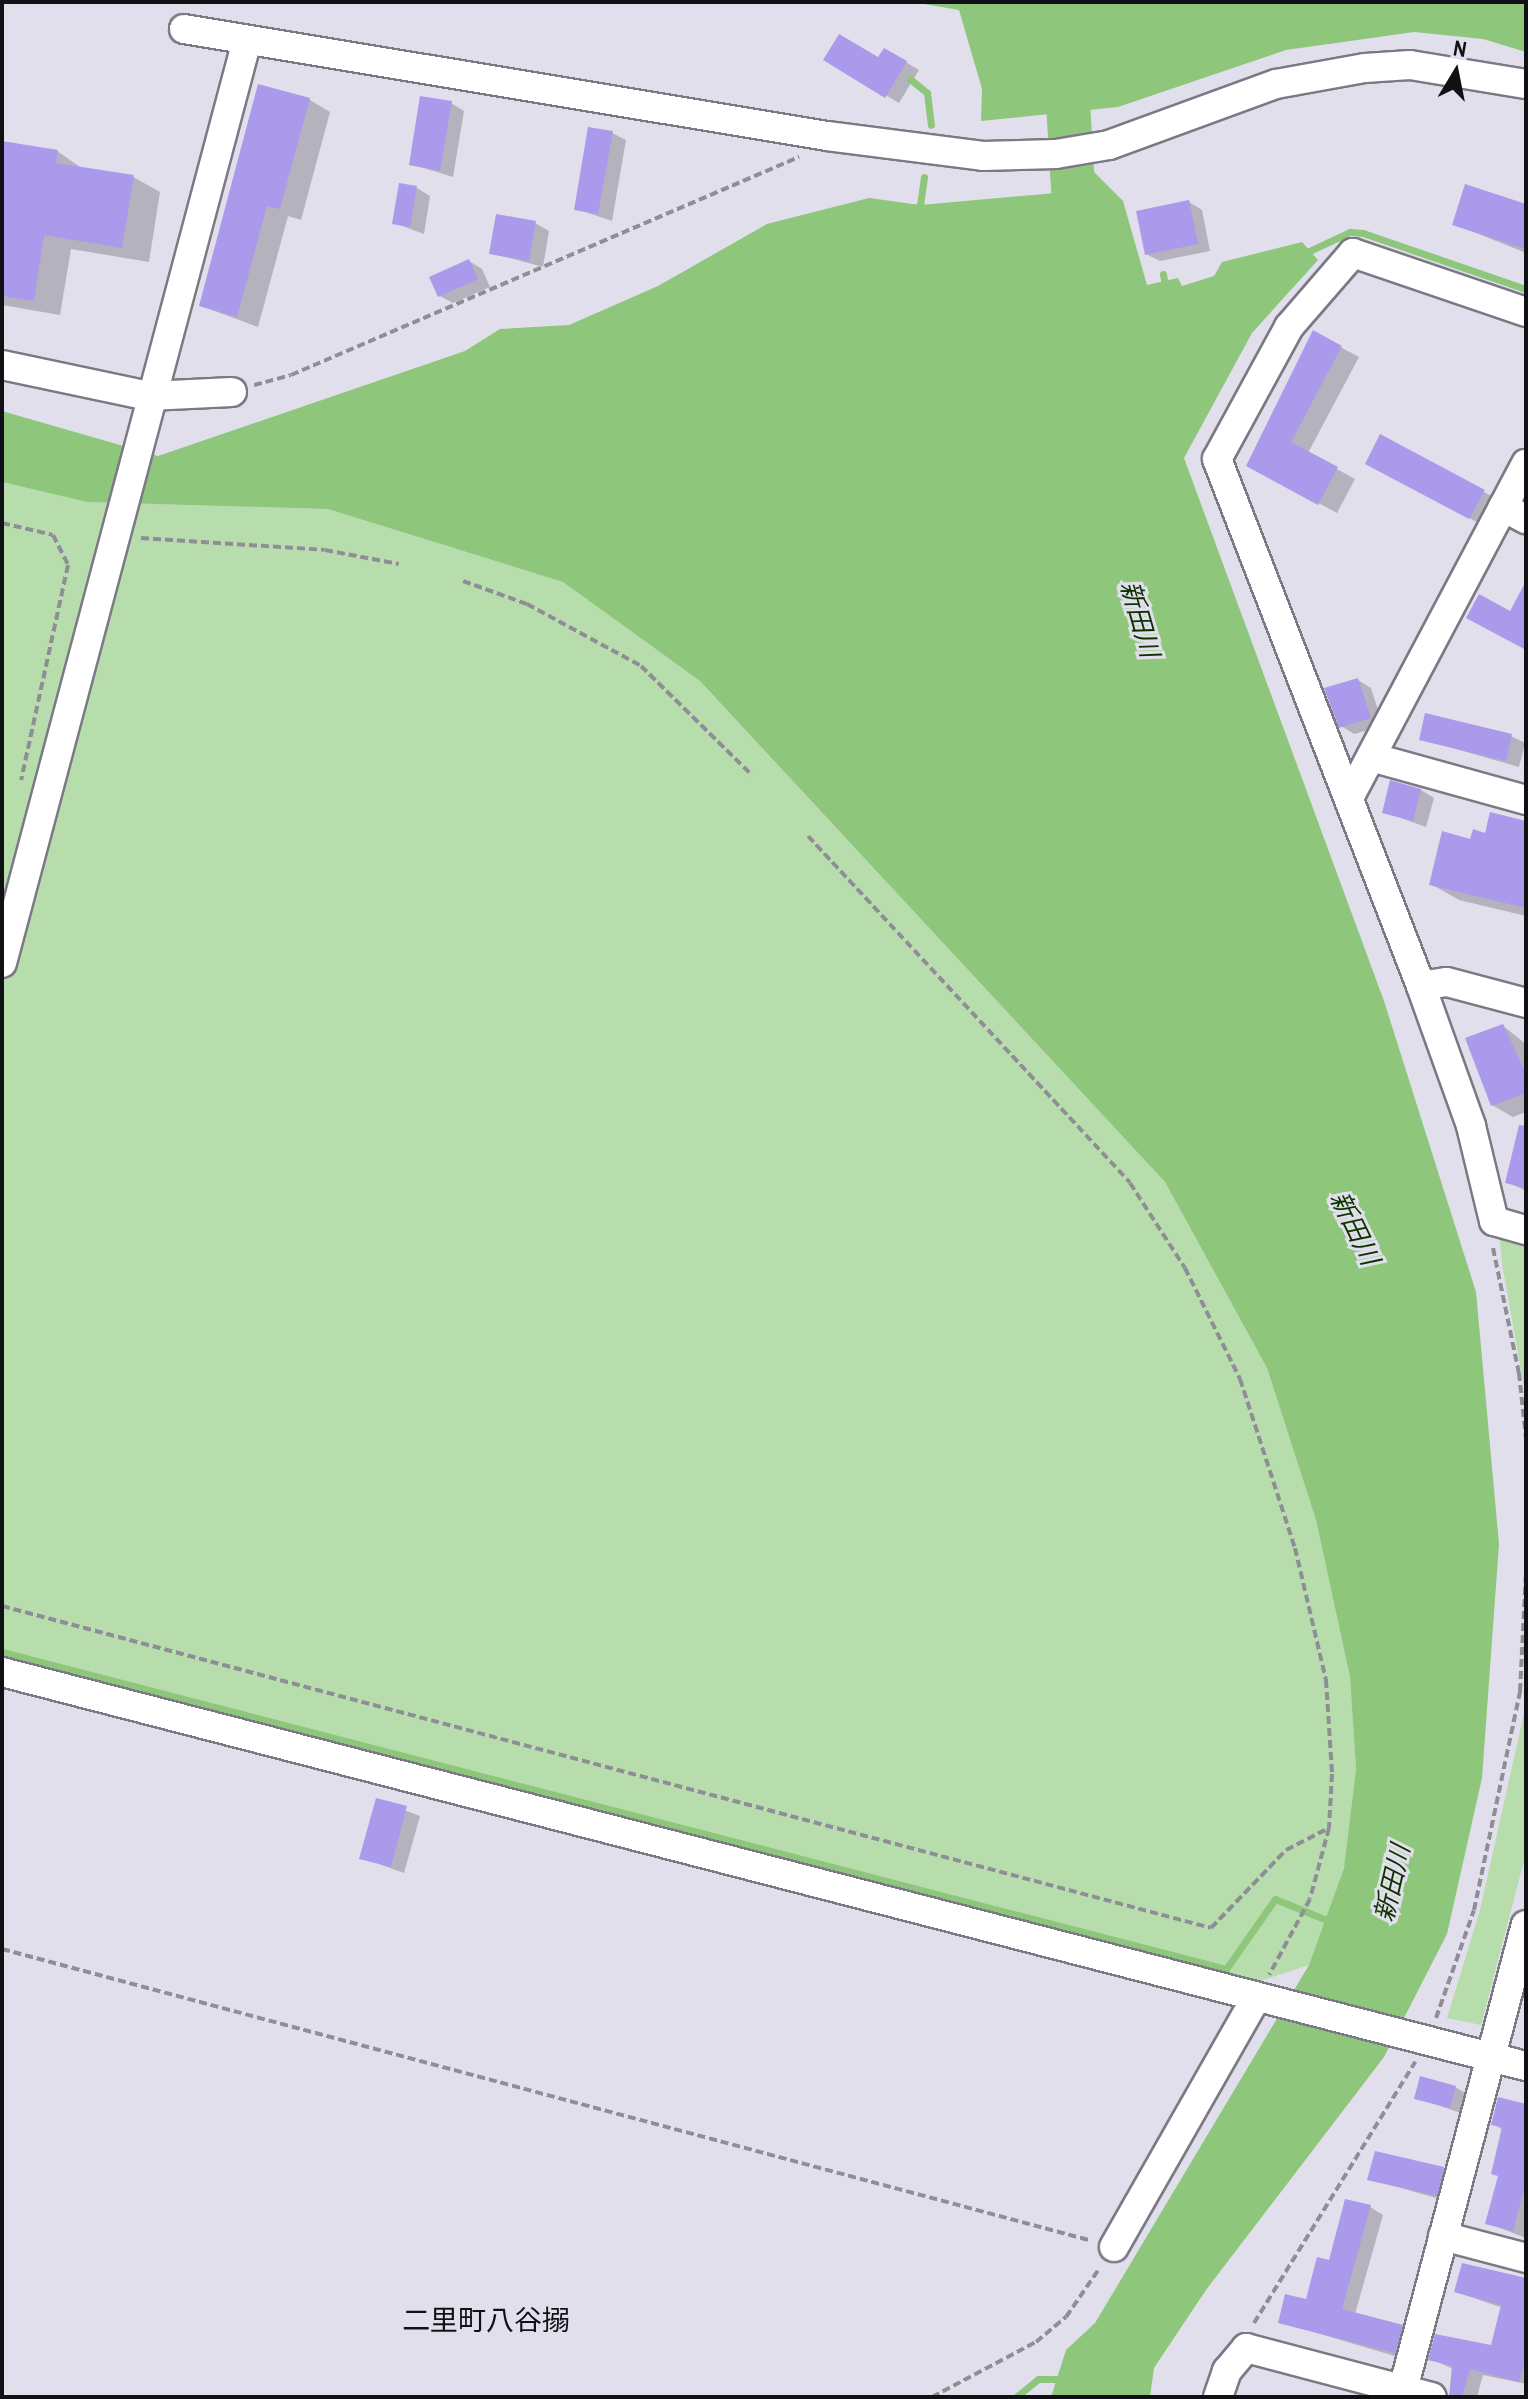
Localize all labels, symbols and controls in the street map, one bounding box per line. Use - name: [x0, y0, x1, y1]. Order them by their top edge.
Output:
- north arrow: [1416, 32, 1496, 112]
- text: N: [1451, 32, 1469, 64]
- water label: 新田川: [1114, 577, 1166, 661]
- water label: 新田川: [1324, 1186, 1386, 1270]
- water label: 新田川: [1368, 1841, 1416, 1925]
- district label: 二里町八谷搦: [402, 2303, 570, 2337]

